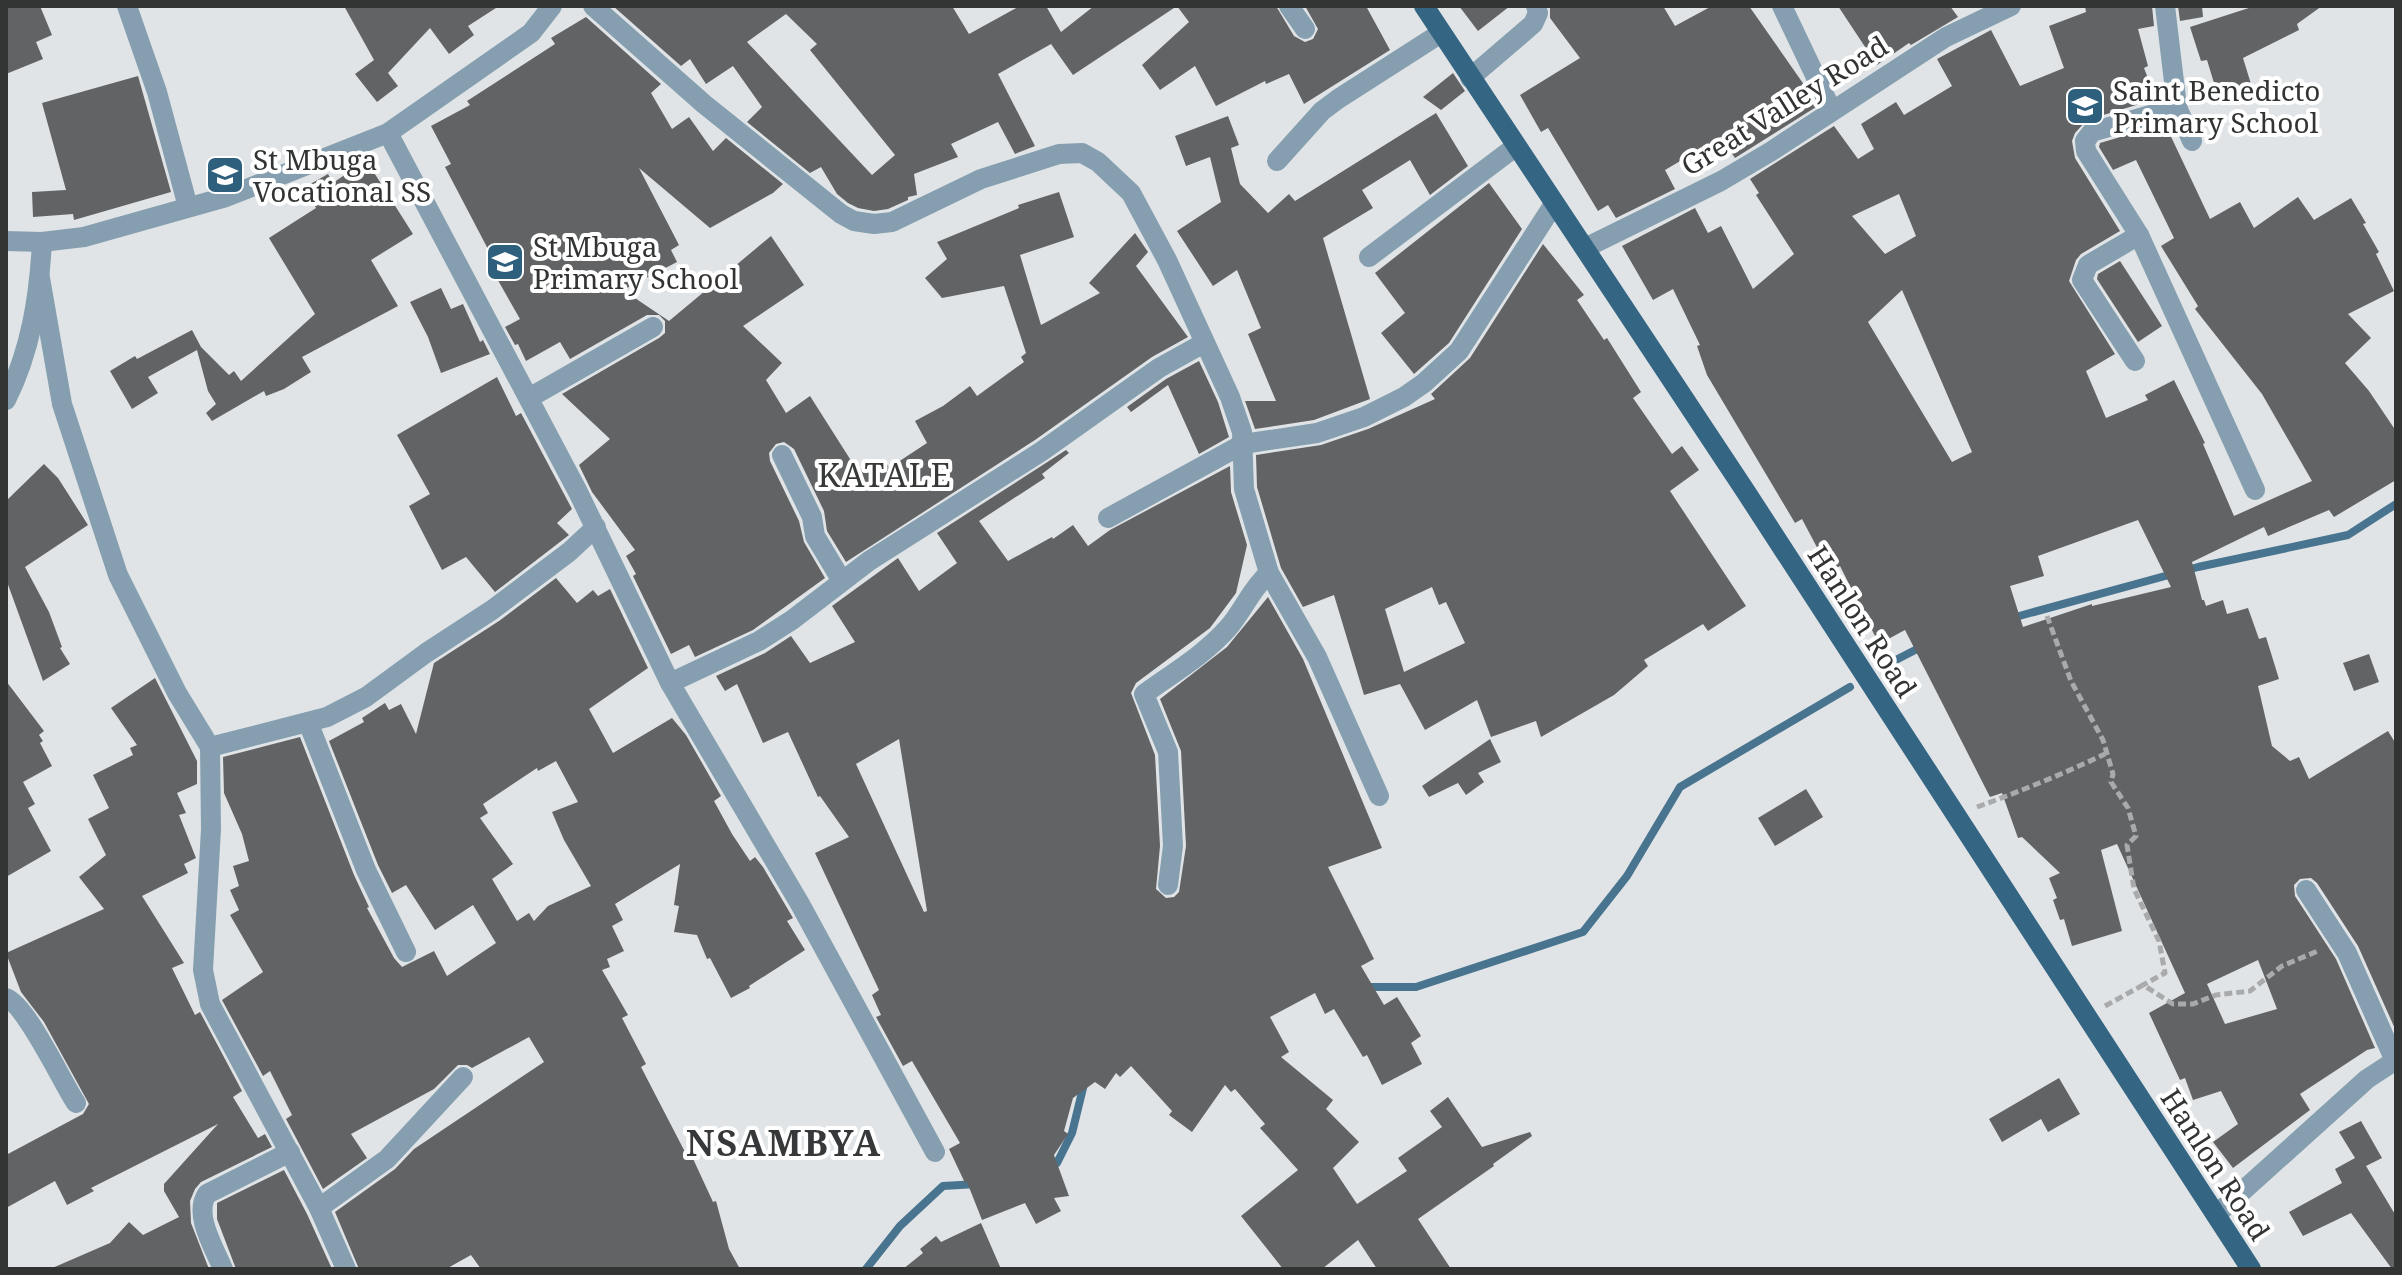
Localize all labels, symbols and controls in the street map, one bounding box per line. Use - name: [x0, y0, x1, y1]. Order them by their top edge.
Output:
- street label: Great Valley Road: [1673, 26, 1895, 184]
- place label: Saint Benedicto Primary School: [2113, 71, 2320, 141]
- school or university icon: Saint Benedicto Primary School: [2064, 85, 2106, 127]
- place label: St Mbuga Vocational SS: [253, 140, 431, 210]
- school or university icon: St Mbuga Vocational SS: [204, 154, 246, 196]
- place label: St Mbuga Primary School: [533, 227, 739, 297]
- school or university icon: St Mbuga Primary School: [484, 241, 526, 283]
- district label: KATALE: [817, 453, 953, 496]
- street label: Hanlon Road: [1800, 538, 1926, 704]
- street label: Hanlon Road: [2153, 1081, 2279, 1247]
- district label: NSAMBYA: [686, 1118, 882, 1167]

